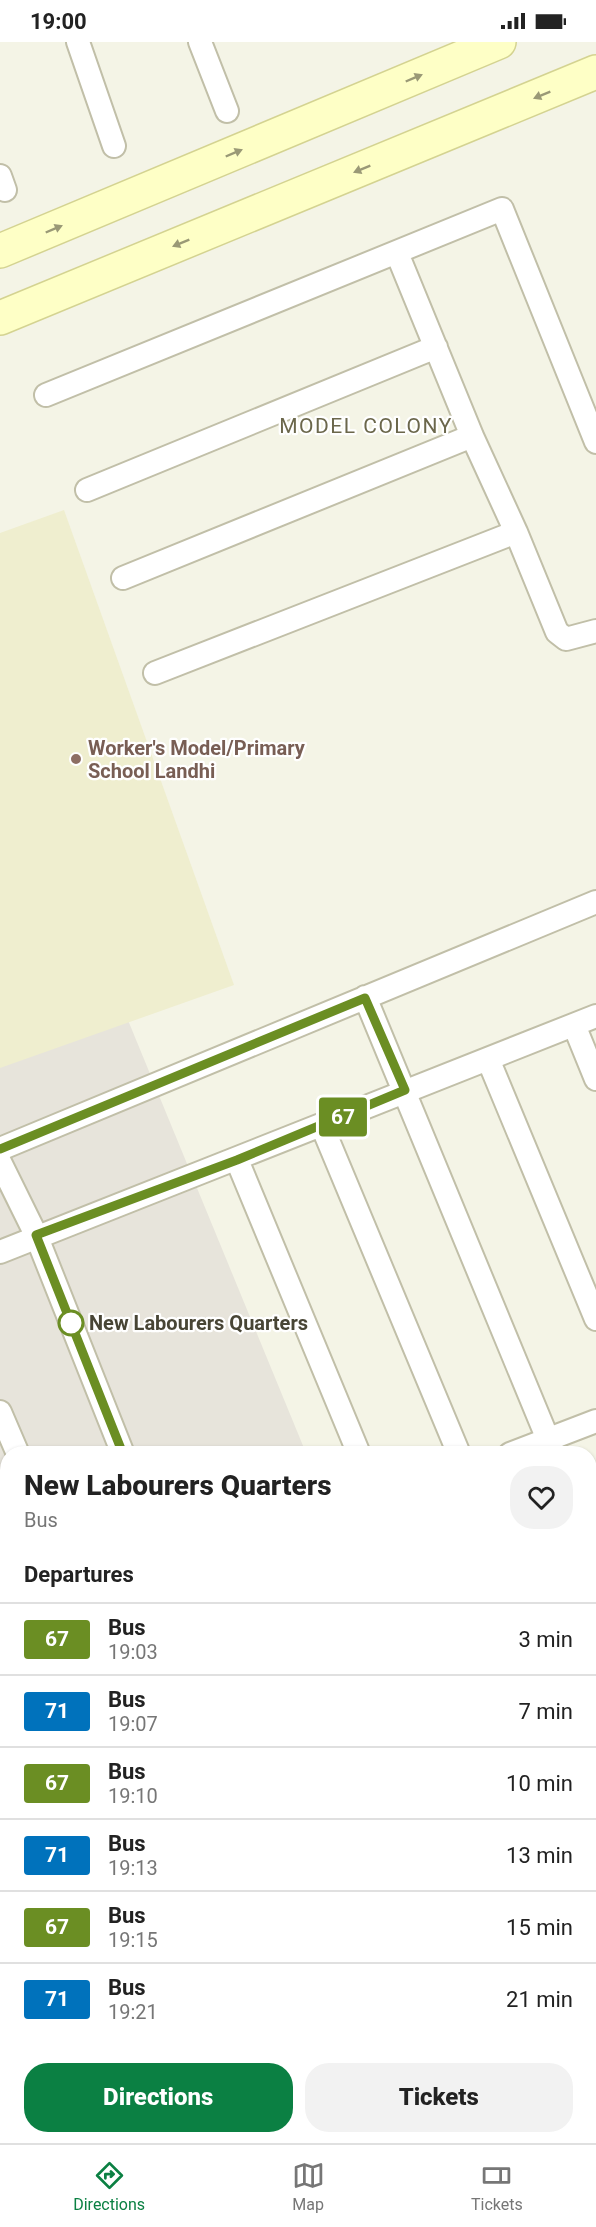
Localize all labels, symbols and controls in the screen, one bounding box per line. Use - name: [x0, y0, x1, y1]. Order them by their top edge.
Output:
- text: 19:00: [30, 9, 87, 34]
- one-way arrow: [405, 73, 423, 83]
- one-way arrow: [533, 91, 551, 100]
- one-way arrow: [225, 148, 243, 158]
- one-way arrow: [352, 164, 370, 174]
- one-way arrow: [45, 224, 63, 233]
- one-way arrow: [172, 239, 190, 248]
- district label: MODEL COLONY: [279, 414, 453, 438]
- place label: Worker's Model/Primary School Landhi: [88, 736, 306, 783]
- marker: Worker's Model/Primary School Landhi: [69, 752, 83, 766]
- line badge: 67: [316, 1098, 370, 1136]
- text: 67: [331, 1105, 355, 1129]
- marker: New Labourers Quarters: [58, 1310, 84, 1336]
- place label: New Labourers Quarters: [89, 1311, 308, 1335]
- button: heart: [510, 1466, 573, 1529]
- text: New Labourers Quarters: [24, 1469, 332, 1502]
- text: Bus: [24, 1508, 58, 1532]
- text: Departures: [24, 1562, 134, 1587]
- text: Bus: [108, 1615, 146, 1640]
- text: 67: [45, 1627, 69, 1651]
- text: 3 min: [518, 1627, 573, 1652]
- text: 19:03: [108, 1640, 158, 1664]
- text: Bus: [108, 1687, 146, 1712]
- text: 71: [45, 1699, 69, 1723]
- text: 7 min: [518, 1699, 573, 1724]
- text: 19:07: [108, 1712, 158, 1736]
- text: Bus: [108, 1759, 146, 1784]
- text: 67: [45, 1771, 69, 1795]
- text: 10 min: [506, 1771, 573, 1796]
- text: 19:10: [108, 1784, 158, 1808]
- text: Bus: [108, 1831, 146, 1856]
- text: 71: [45, 1843, 69, 1867]
- text: 13 min: [506, 1843, 573, 1868]
- text: 19:13: [108, 1856, 158, 1880]
- text: Bus: [108, 1903, 146, 1928]
- text: 67: [45, 1915, 69, 1939]
- text: 15 min: [506, 1915, 573, 1940]
- text: 19:15: [108, 1928, 158, 1952]
- text: Bus: [108, 1975, 146, 2000]
- text: 71: [45, 1987, 69, 2011]
- text: 21 min: [506, 1987, 573, 2012]
- text: 19:21: [108, 2000, 158, 2024]
- button: Directions: [24, 2063, 293, 2132]
- button: Tickets: [305, 2063, 573, 2132]
- tab: Directions: [73, 2159, 145, 2214]
- tab: Map: [292, 2159, 325, 2214]
- tab: Tickets: [471, 2159, 523, 2214]

